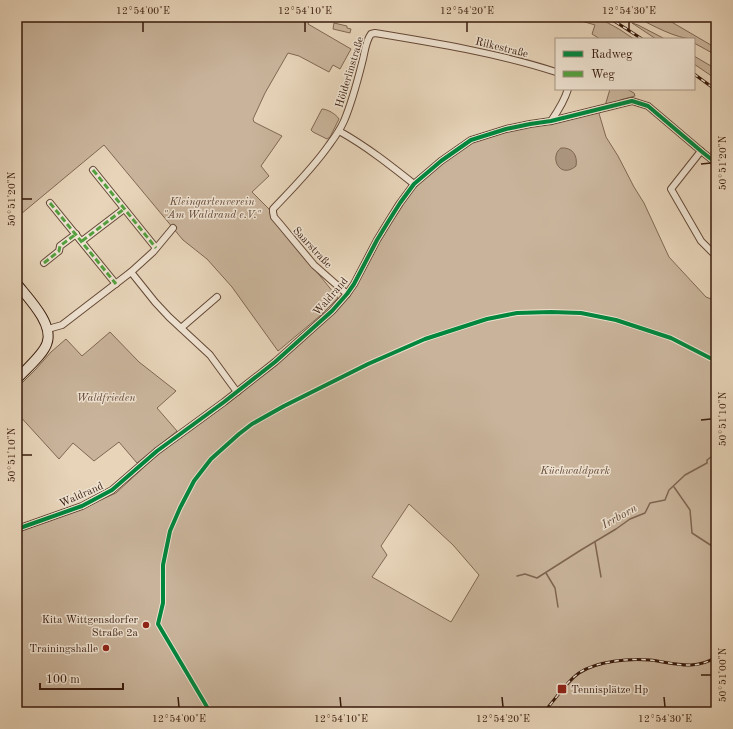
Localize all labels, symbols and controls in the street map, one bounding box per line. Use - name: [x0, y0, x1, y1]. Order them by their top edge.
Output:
- text: 12°54'00"E: [116, 6, 170, 16]
- text: 12°54'10"E: [278, 6, 332, 16]
- text: 12°54'20"E: [440, 6, 494, 16]
- text: 12°54'30"E: [602, 6, 656, 16]
- street label: Hölderlinstraße: [334, 36, 366, 109]
- street label: Rilkestraße: [474, 37, 529, 60]
- legend: [555, 38, 695, 90]
- text: Radweg: [591, 49, 633, 61]
- text: Weg: [591, 69, 615, 81]
- text: 50°51'20"N: [718, 135, 728, 190]
- text: 50°51'20"N: [7, 171, 17, 226]
- park label: Kleingartenverein "Am Waldrand e.V.": [163, 197, 261, 221]
- street label: Saarstraße: [290, 225, 334, 271]
- street label: Waldrand: [312, 276, 351, 318]
- text: 50°51'10"N: [718, 391, 728, 446]
- park label: Waldfrieden: [77, 393, 136, 404]
- text: 50°51'10"N: [7, 427, 17, 482]
- park label: Küchwaldpark: [539, 466, 610, 477]
- street label: Waldrand: [58, 481, 105, 510]
- water label: Irrborn: [599, 502, 639, 532]
- place label: Kita Wittgensdorfer Straße 2a: [42, 615, 139, 639]
- marker: Kita Wittgensdorfer Straße 2a: [141, 620, 151, 630]
- marker: Trainingshalle: [101, 643, 111, 653]
- place label: Trainingshalle: [29, 644, 98, 655]
- text: 50°51'00"N: [718, 647, 728, 702]
- scale bar: [40, 665, 123, 691]
- text: 100 m: [46, 674, 80, 686]
- marker: Tennisplätze Hp: [556, 683, 568, 695]
- place label: Tennisplätze Hp: [571, 685, 648, 696]
- text: 12°54'00"E: [152, 714, 206, 724]
- text: 12°54'10"E: [314, 714, 368, 724]
- text: 12°54'20"E: [476, 714, 530, 724]
- text: 12°54'30"E: [638, 714, 692, 724]

